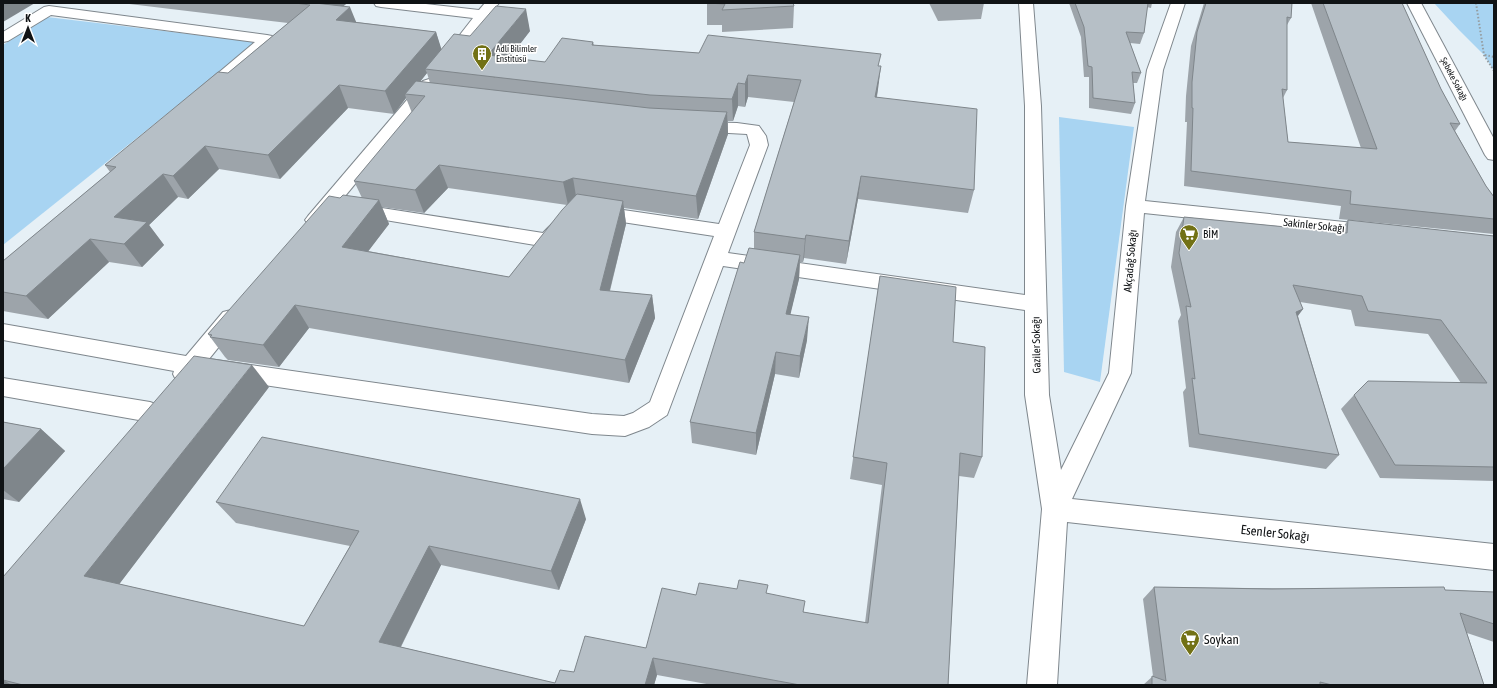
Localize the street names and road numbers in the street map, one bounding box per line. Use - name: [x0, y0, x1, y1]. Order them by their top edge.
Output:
- street label: Şebeke Sokağı: [1438, 56, 1470, 102]
- street label: Sakinler Sokağı: [1283, 216, 1345, 234]
- street label: Akçadağ Sokağı: [1121, 229, 1139, 293]
- street label: Gaziler Sokağı: [1030, 316, 1042, 374]
- street label: Esenler Sokağı: [1240, 522, 1310, 544]

